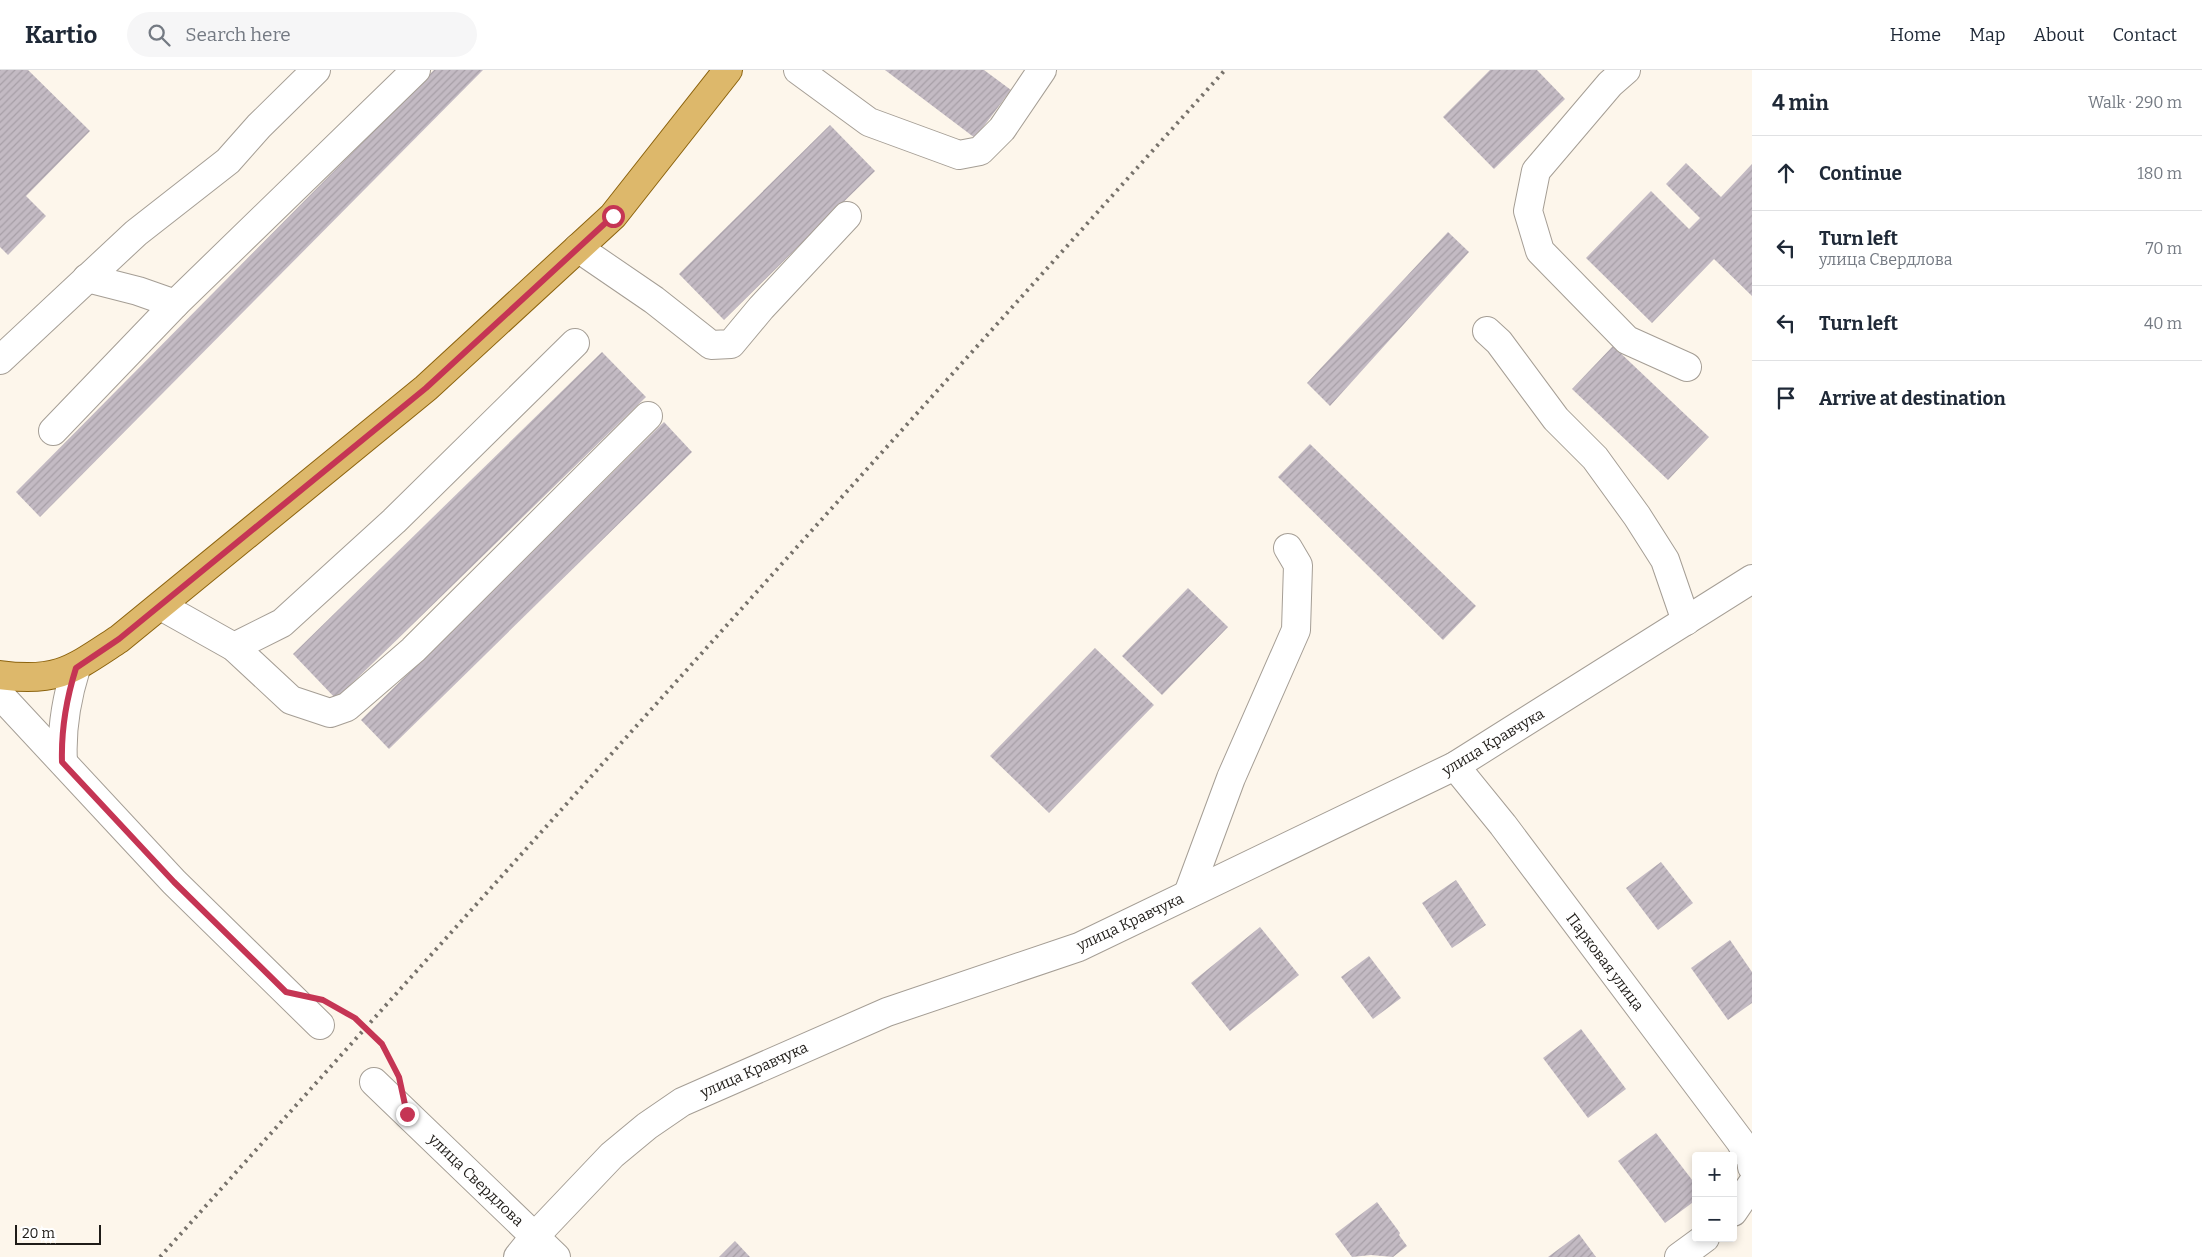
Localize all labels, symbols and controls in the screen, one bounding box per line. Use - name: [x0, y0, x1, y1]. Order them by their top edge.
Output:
- search box: [127, 12, 477, 57]
- text: Kartio: [25, 21, 97, 49]
- icon: search: [145, 21, 173, 49]
- text: Search here: [185, 23, 291, 46]
- text: Home: [1890, 24, 1941, 46]
- text: Map: [1969, 24, 2005, 46]
- text: About: [2033, 24, 2084, 46]
- text: Contact: [2112, 24, 2177, 46]
- text: 4 min: [1772, 90, 1829, 116]
- text: Walk · 290 m: [2088, 93, 2182, 112]
- icon: ahead: [1772, 159, 1800, 187]
- text: Continue: [1819, 162, 1902, 185]
- text: 180 m: [2137, 164, 2182, 183]
- route start: [602, 205, 625, 228]
- text: Turn left: [1819, 227, 1898, 250]
- icon: left: [1772, 234, 1800, 262]
- text: 70 m: [2146, 239, 2182, 258]
- text: улица Свердлова: [1819, 250, 1953, 269]
- icon: left: [1772, 309, 1800, 337]
- text: Turn left: [1819, 312, 1898, 335]
- text: 40 m: [2144, 314, 2182, 333]
- icon: arrive: [1772, 384, 1800, 412]
- text: Arrive at destination: [1819, 387, 2006, 410]
- street label: улица Кравчука: [1438, 704, 1547, 780]
- street label: улица Кравчука: [1073, 889, 1186, 955]
- street label: Парковая улица: [1562, 910, 1648, 1014]
- street label: улица Кравчука: [697, 1038, 811, 1102]
- route end: [396, 1103, 419, 1126]
- street label: улица Свердлова: [424, 1129, 527, 1230]
- map controls: [1692, 1152, 1737, 1242]
- button: +: [1692, 1152, 1737, 1197]
- button: −: [1692, 1197, 1737, 1242]
- scale bar: [15, 1222, 101, 1245]
- text: 20 m: [22, 1225, 55, 1242]

